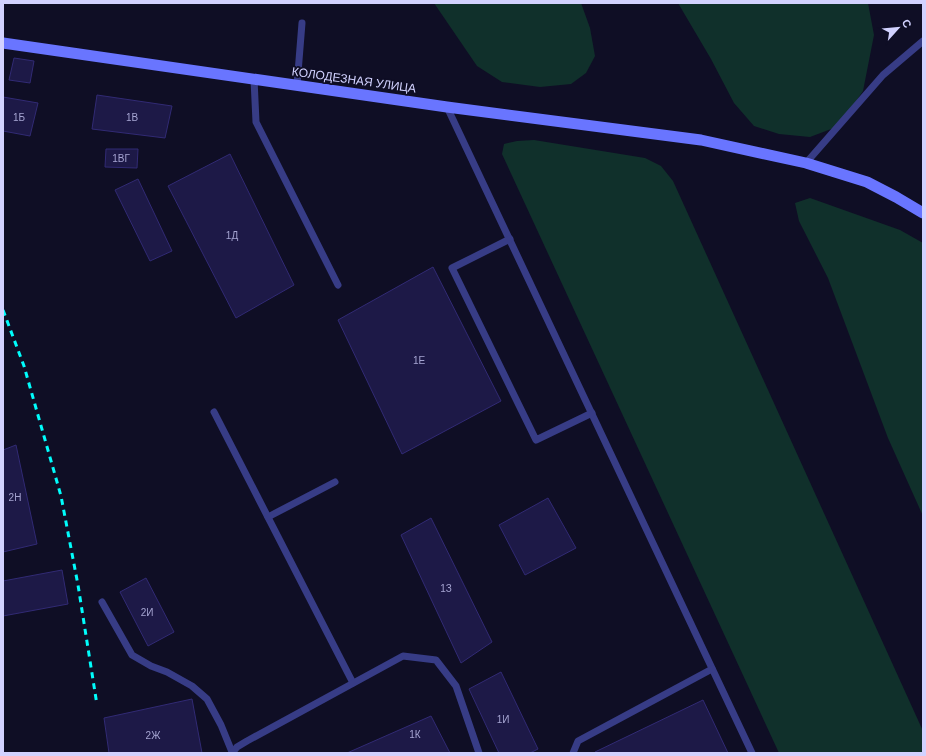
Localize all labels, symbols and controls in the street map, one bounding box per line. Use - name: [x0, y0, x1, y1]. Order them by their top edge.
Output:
- north arrow: [878, 8, 918, 48]
- text: С: [900, 17, 914, 30]
- street label: КОЛОДЕЗНАЯ УЛИЦА: [291, 64, 417, 96]
- house number: 1Б: [13, 112, 25, 123]
- house number: 1В: [126, 112, 138, 123]
- house number: 1ВГ: [112, 153, 130, 164]
- house number: 1Д: [226, 230, 238, 241]
- house number: 1Е: [413, 355, 425, 366]
- house number: 2Н: [9, 492, 21, 503]
- house number: 1З: [440, 583, 452, 594]
- house number: 2И: [141, 607, 153, 618]
- house number: 1И: [497, 714, 509, 725]
- house number: 1К: [409, 729, 421, 740]
- house number: 2Ж: [146, 730, 161, 741]

